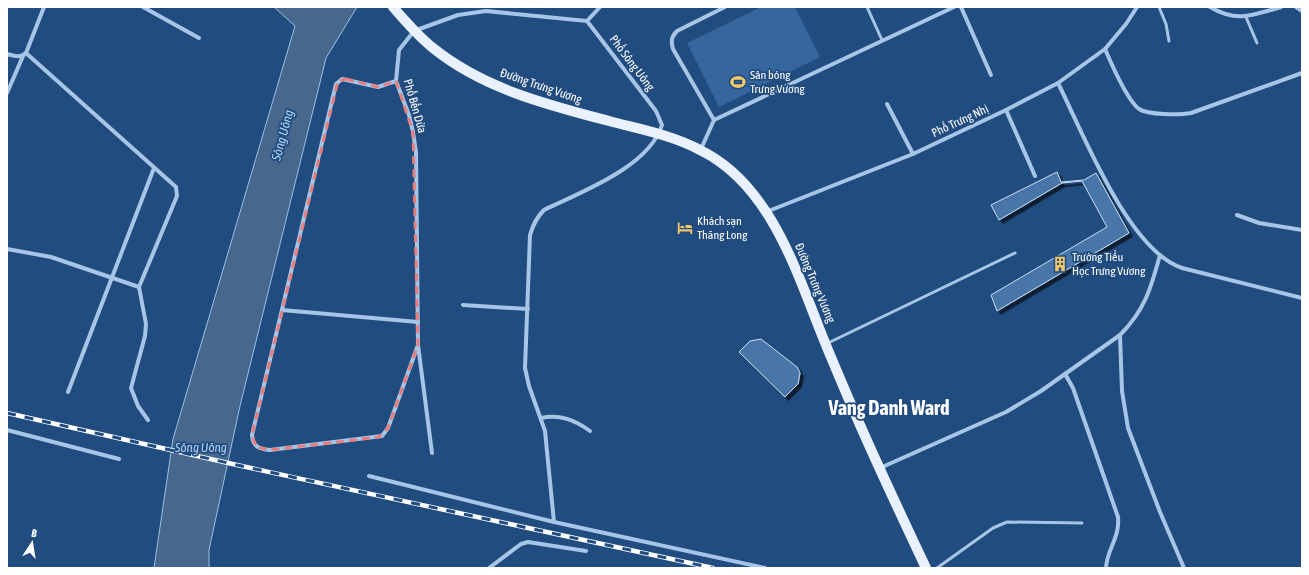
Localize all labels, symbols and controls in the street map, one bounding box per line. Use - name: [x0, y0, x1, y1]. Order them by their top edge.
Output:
- street label: Phố Sông Uông: [607, 32, 658, 94]
- street label: Đường Trưng Vương: [498, 65, 584, 107]
- place label: Sân bóng Trưng Vương: [750, 68, 805, 96]
- sports icon: Sân bóng Trưng Vương: [729, 73, 747, 91]
- street label: Phố Bến Dừa: [401, 77, 429, 135]
- street label: Phố Trưng Nhị: [929, 102, 991, 140]
- water label: Sông Uông: [268, 108, 296, 163]
- place label: Khách sạn Thăng Long: [697, 214, 748, 242]
- hotel icon: Khách sạn Thăng Long: [676, 219, 694, 237]
- street label: Đường Trưng Vương: [792, 241, 838, 326]
- place label: Trường Tiểu Học Trưng Vương: [1072, 250, 1146, 278]
- building icon: Trường Tiểu Học Trưng Vương: [1051, 255, 1069, 273]
- district label: Vang Danh Ward: [828, 396, 949, 419]
- water label: Sông Uông: [174, 440, 227, 455]
- north arrow: [12, 523, 52, 563]
- text: B: [30, 527, 39, 540]

